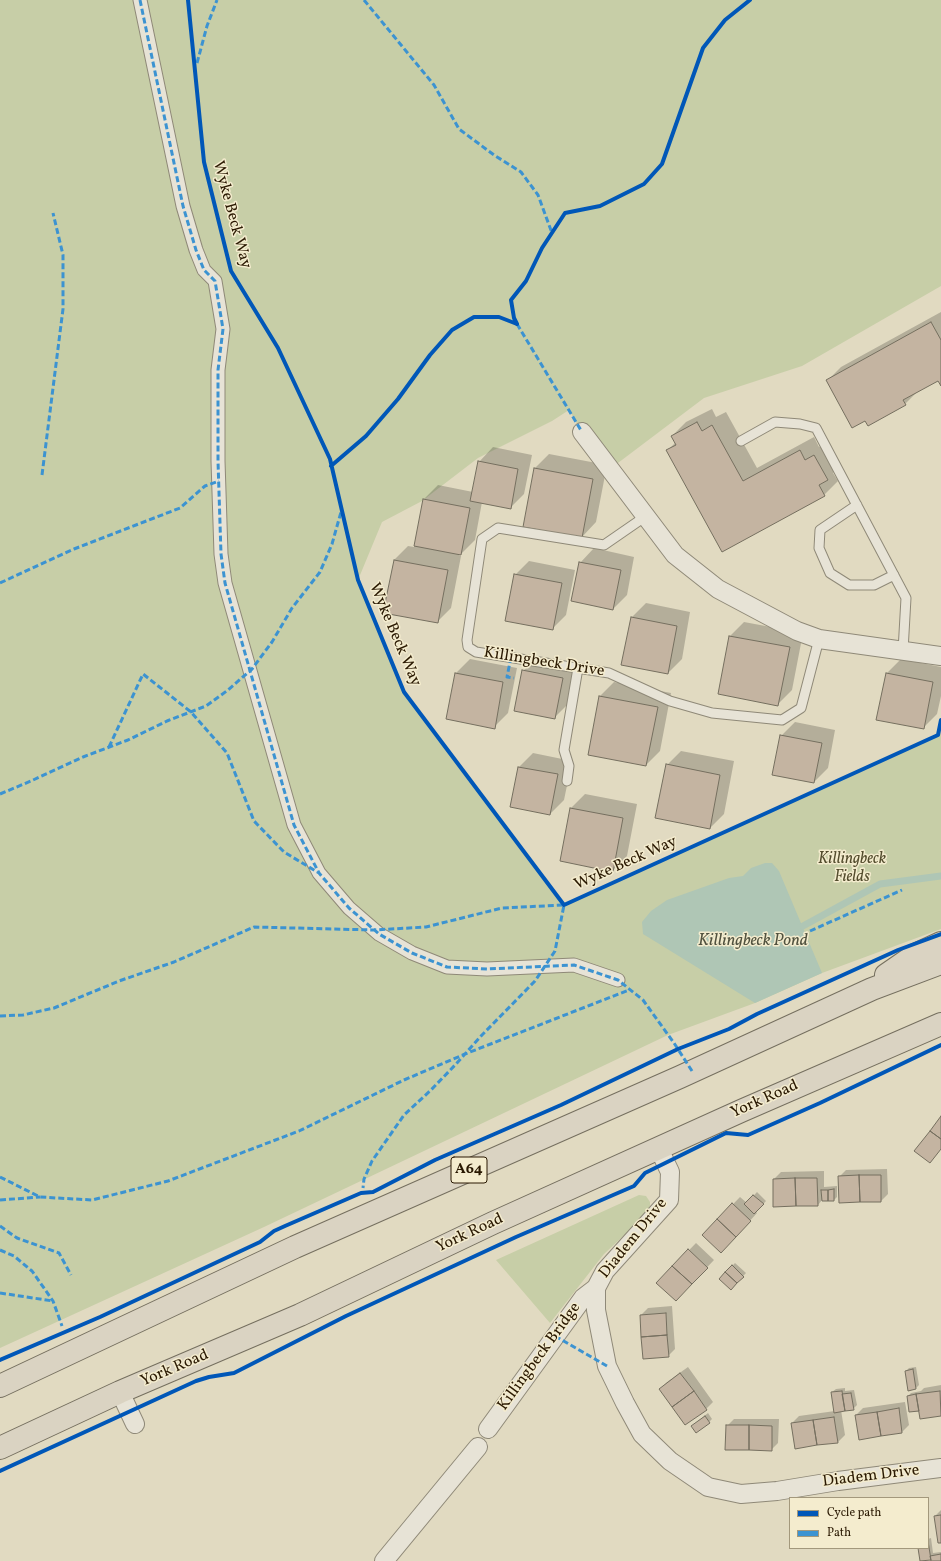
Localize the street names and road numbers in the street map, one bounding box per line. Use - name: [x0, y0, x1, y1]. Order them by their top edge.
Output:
- street label: Wyke Beck Way: [207, 159, 255, 271]
- street label: Wyke Beck Way: [364, 580, 424, 690]
- street label: Killingbeck Drive: [482, 644, 606, 682]
- street label: Wyke Beck Way: [572, 833, 680, 895]
- street label: York Road: [728, 1077, 802, 1123]
- road number: A64: [451, 1157, 487, 1183]
- street label: Diadem Drive: [596, 1195, 672, 1283]
- street label: York Road: [433, 1210, 507, 1258]
- street label: Killingbeck Bridge: [494, 1299, 586, 1415]
- street label: York Road: [138, 1346, 212, 1392]
- street label: Diadem Drive: [821, 1462, 921, 1492]

